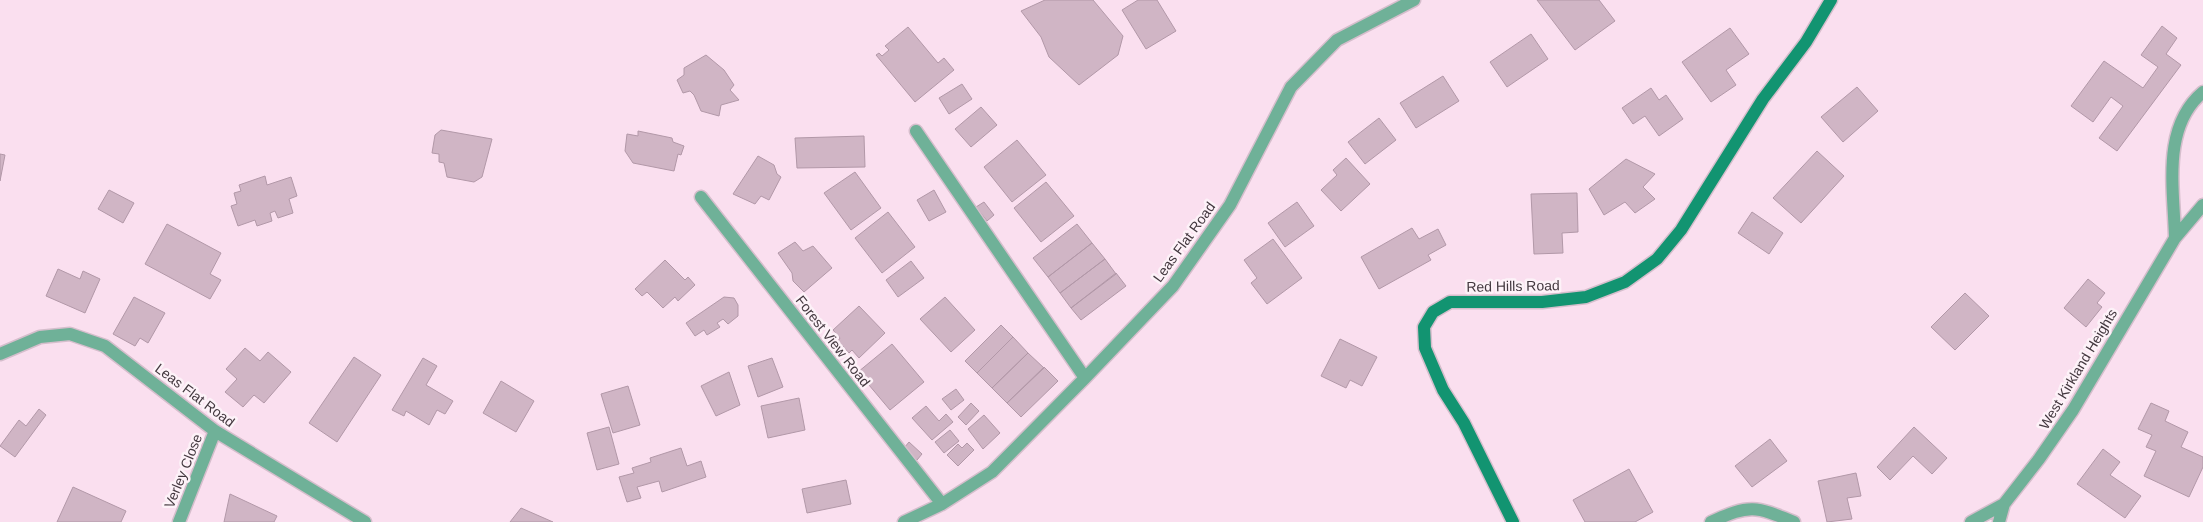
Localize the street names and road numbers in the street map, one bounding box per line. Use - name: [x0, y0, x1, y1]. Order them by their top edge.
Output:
- street label: Leas Flat Road: [1150, 199, 1218, 285]
- street label: Red Hills Road: [1466, 277, 1560, 295]
- street label: Forest View Road: [793, 292, 873, 390]
- street label: West Kirkland Heights: [2036, 306, 2120, 432]
- street label: Leas Flat Road: [152, 360, 238, 430]
- street label: Verley Close: [161, 431, 205, 510]

